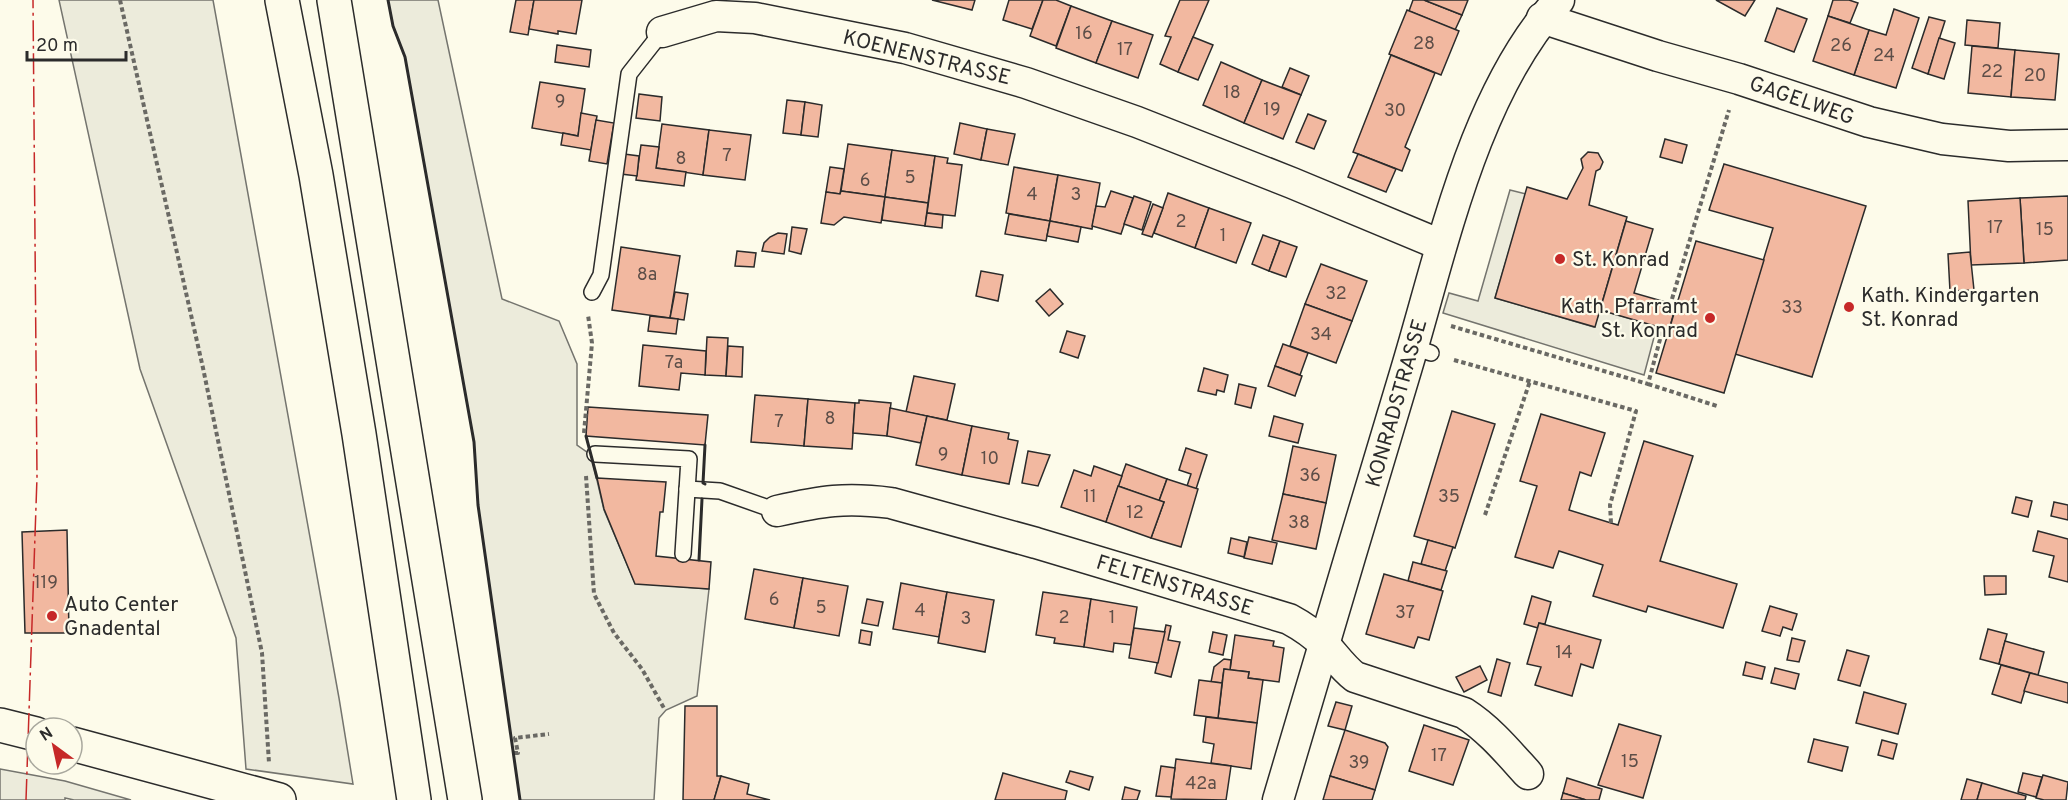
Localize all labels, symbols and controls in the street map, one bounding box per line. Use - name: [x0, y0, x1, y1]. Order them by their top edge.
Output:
- house number: 16: [1075, 23, 1093, 46]
- scale bar: [27, 24, 126, 62]
- street label: KOENENSTRASSE: [840, 25, 1013, 92]
- house number: 28: [1413, 33, 1435, 56]
- text: 20 m: [36, 35, 78, 58]
- house number: 26: [1830, 35, 1852, 58]
- house number: 17: [1117, 39, 1133, 62]
- house number: 24: [1873, 45, 1895, 68]
- house number: 22: [1981, 61, 2003, 84]
- house number: 20: [2024, 65, 2046, 88]
- street label: GAGELWEG: [1745, 71, 1858, 132]
- house number: 18: [1223, 82, 1241, 105]
- house number: 9: [555, 91, 565, 114]
- house number: 19: [1263, 99, 1281, 122]
- house number: 30: [1384, 100, 1406, 123]
- house number: 7: [722, 145, 732, 168]
- house number: 8: [676, 148, 687, 171]
- house number: 5: [904, 167, 916, 190]
- house number: 6: [860, 170, 870, 193]
- house number: 4: [1026, 184, 1038, 207]
- house number: 3: [1071, 184, 1081, 207]
- house number: 2: [1175, 211, 1187, 234]
- house number: 17: [1987, 217, 2003, 240]
- house number: 15: [2036, 219, 2054, 242]
- house number: 1: [1220, 225, 1226, 248]
- place label: St. Konrad: [1572, 247, 1670, 274]
- marker: St. Konrad: [1553, 252, 1567, 266]
- house number: 8a: [637, 264, 657, 287]
- house number: 32: [1325, 283, 1347, 306]
- place label: Kath. Kindergarten St. Konrad: [1861, 283, 2040, 334]
- place label: Kath. Pfarramt St. Konrad: [1560, 294, 1698, 345]
- house number: 33: [1781, 297, 1803, 320]
- marker: Kath. Kindergarten St. Konrad: [1842, 300, 1856, 314]
- marker: Kath. Pfarramt St. Konrad: [1703, 311, 1717, 325]
- street label: KONRADSTRASSE: [1360, 316, 1434, 491]
- house number: 34: [1310, 324, 1332, 347]
- house number: 7a: [665, 352, 683, 375]
- house number: 8: [825, 408, 836, 431]
- house number: 7: [774, 411, 784, 434]
- house number: 9: [938, 444, 948, 467]
- house number: 10: [981, 448, 999, 471]
- house number: 36: [1299, 465, 1321, 488]
- house number: 11: [1083, 486, 1097, 509]
- house number: 35: [1438, 486, 1460, 509]
- house number: 12: [1126, 502, 1144, 525]
- house number: 38: [1288, 512, 1310, 535]
- street label: FELTENSTRASSE: [1093, 550, 1257, 623]
- house number: 119: [34, 572, 58, 595]
- house number: 6: [769, 589, 779, 612]
- place label: Auto Center Gnadental: [64, 592, 178, 643]
- house number: 5: [815, 597, 827, 620]
- house number: 4: [914, 600, 926, 623]
- house number: 37: [1395, 602, 1415, 625]
- house number: 2: [1058, 607, 1070, 630]
- house number: 1: [1109, 607, 1115, 630]
- house number: 3: [961, 608, 971, 631]
- marker: Auto Center Gnadental: [45, 609, 59, 623]
- house number: 14: [1555, 642, 1573, 665]
- north arrow: [24, 716, 84, 776]
- text: N: [37, 724, 57, 747]
- house number: 17: [1431, 745, 1447, 768]
- house number: 15: [1621, 751, 1639, 774]
- house number: 39: [1348, 752, 1370, 775]
- house number: 42a: [1185, 773, 1217, 796]

